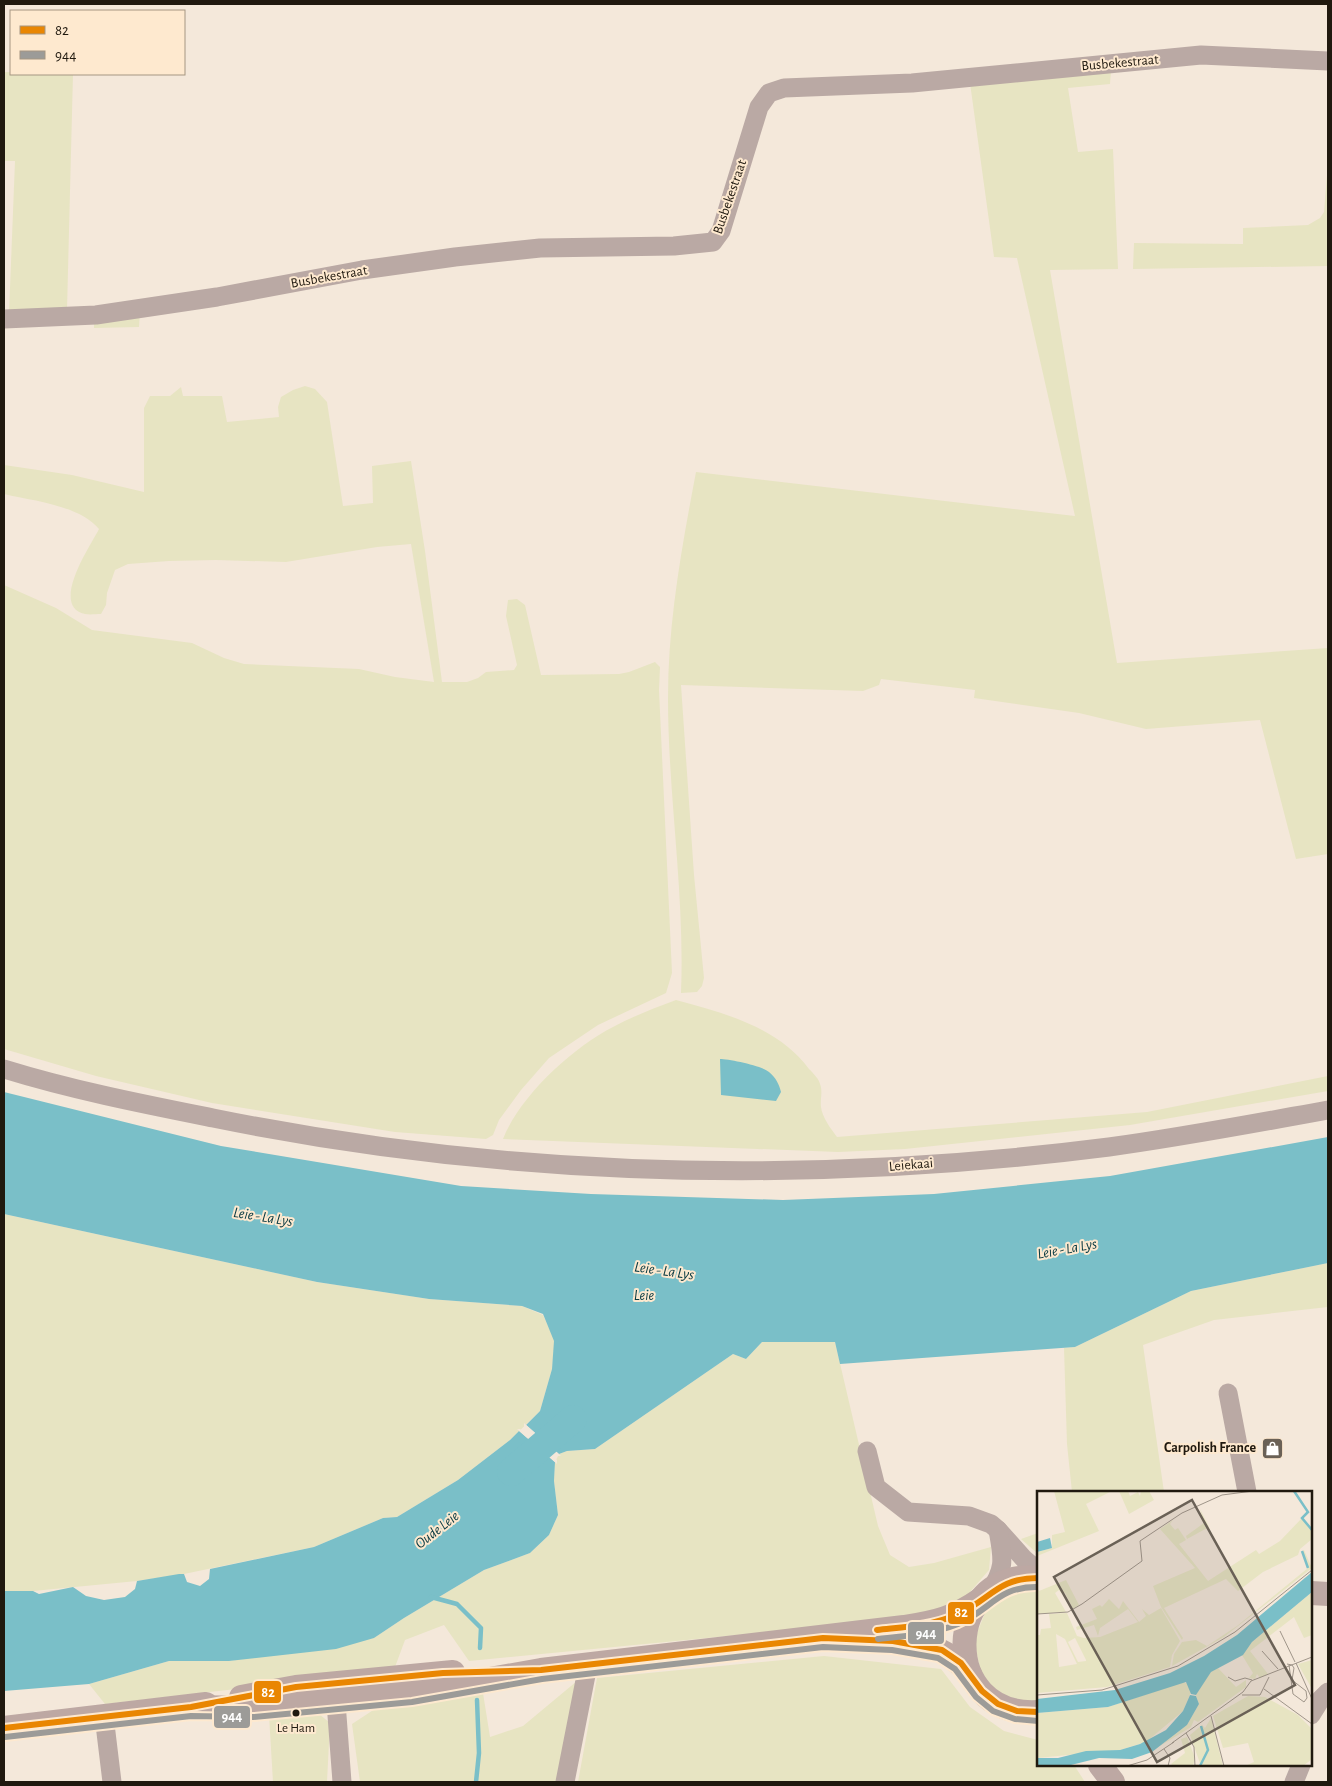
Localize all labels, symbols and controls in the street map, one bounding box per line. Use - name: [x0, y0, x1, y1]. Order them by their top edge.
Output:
- legend: [10, 10, 185, 75]
- text: 82: [55, 23, 69, 38]
- text: 944: [55, 48, 76, 63]
- street label: Busbekestraat: [1081, 53, 1160, 73]
- street label: Busbekestraat: [711, 158, 749, 236]
- street label: Busbekestraat: [290, 263, 369, 291]
- street label: Leiekaai: [888, 1156, 934, 1174]
- water label: Leie - La Lys: [232, 1205, 294, 1229]
- water label: Leie - La Lys: [1036, 1236, 1098, 1262]
- water label: Leie - La Lys: [633, 1259, 695, 1283]
- water label: Leie: [634, 1288, 655, 1303]
- shop icon: Carpolish France: [1260, 1436, 1284, 1460]
- place label: Carpolish France: [1164, 1441, 1256, 1455]
- inset map: [1037, 1491, 1312, 1766]
- water label: Oude Leie: [412, 1508, 462, 1552]
- line badge: 82: [947, 1601, 975, 1625]
- text: 82: [954, 1606, 968, 1620]
- line badge: 944: [907, 1621, 945, 1645]
- text: 944: [916, 1627, 936, 1641]
- line badge: 82: [253, 1680, 282, 1704]
- text: 82: [261, 1686, 275, 1700]
- line badge: 944: [213, 1705, 251, 1729]
- marker: Le Ham: [291, 1708, 301, 1718]
- text: 944: [222, 1710, 242, 1724]
- place label: Le Ham: [277, 1722, 315, 1735]

